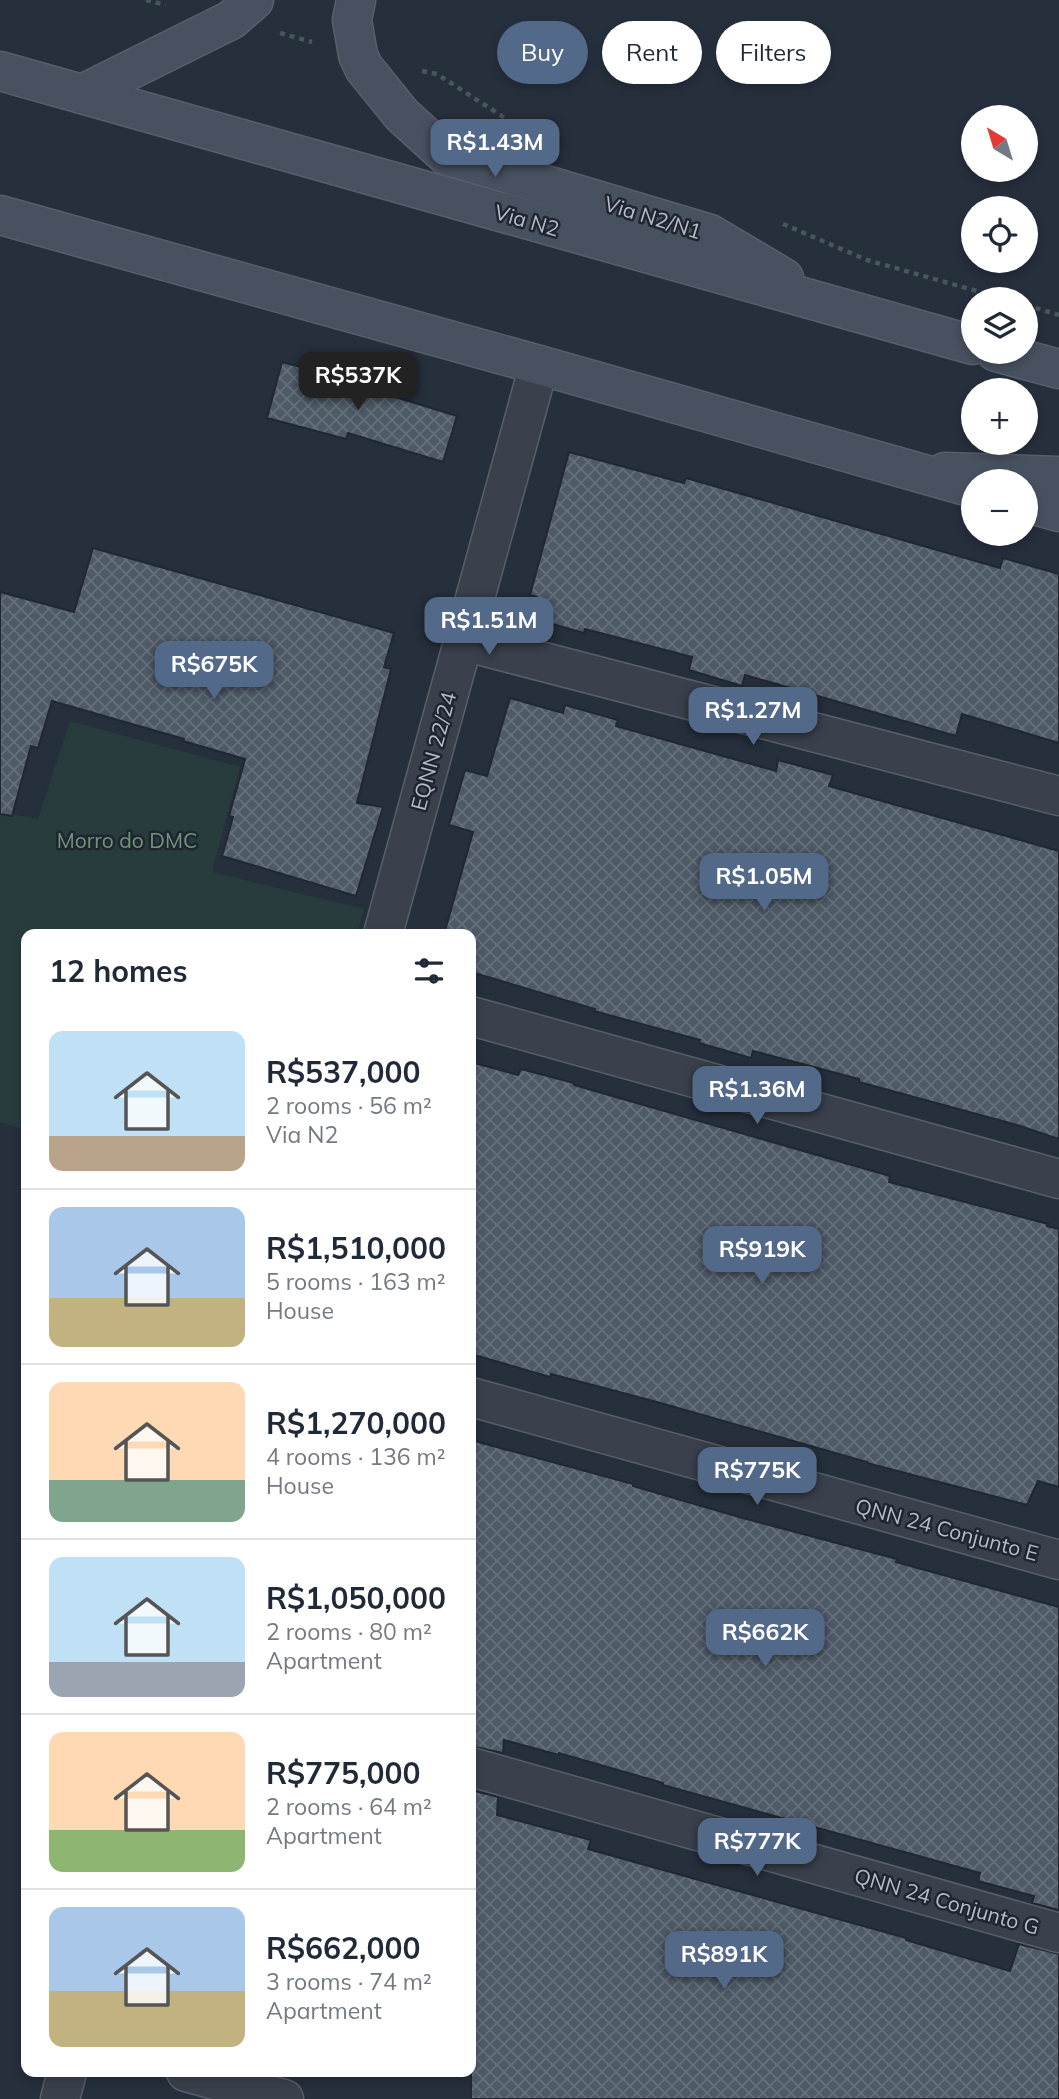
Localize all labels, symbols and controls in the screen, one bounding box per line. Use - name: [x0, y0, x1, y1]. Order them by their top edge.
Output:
- chip: Buy: [497, 21, 588, 84]
- chip: Rent: [602, 21, 702, 84]
- chip: Filters: [716, 21, 831, 84]
- north arrow: [961, 105, 1038, 182]
- map controls: [961, 105, 1038, 546]
- pin: R$1.43M: [430, 120, 560, 179]
- text: R$1.43M: [446, 127, 544, 156]
- street label: Via N2/N1: [601, 190, 705, 244]
- button: locate: [961, 196, 1038, 273]
- street label: Via N2: [492, 198, 562, 242]
- button: layers: [961, 287, 1038, 364]
- pin: R$537K: [301, 352, 415, 412]
- text: R$537K: [315, 360, 401, 389]
- button: +: [961, 378, 1038, 455]
- button: −: [961, 469, 1038, 546]
- pin: R$1.51M: [424, 598, 554, 657]
- text: R$1.51M: [440, 605, 538, 634]
- pin: R$675K: [157, 642, 271, 701]
- text: R$675K: [171, 649, 257, 678]
- street label: EQNN 22/24: [405, 688, 461, 813]
- pin: R$1.27M: [688, 688, 818, 747]
- text: R$1.27M: [704, 695, 802, 724]
- park label: Morro do DMC: [57, 827, 197, 853]
- pin: R$1.05M: [699, 853, 829, 913]
- text: R$1.05M: [715, 861, 813, 890]
- text: 12 homes: [49, 952, 188, 990]
- icon: filters: [410, 952, 448, 990]
- text: R$537,000: [266, 1053, 421, 1091]
- icon: home: [105, 1059, 189, 1143]
- pin: R$1.36M: [692, 1066, 822, 1126]
- text: R$1.36M: [708, 1074, 806, 1103]
- text: 2 rooms · 56 m²: [266, 1091, 432, 1120]
- text: Via N2: [266, 1120, 338, 1149]
- pin: R$919K: [705, 1226, 819, 1286]
- text: R$1,510,000: [266, 1229, 446, 1267]
- text: R$919K: [719, 1234, 805, 1263]
- icon: home: [105, 1235, 189, 1319]
- text: 5 rooms · 163 m²: [266, 1267, 446, 1296]
- text: House: [266, 1296, 334, 1325]
- text: R$1,270,000: [266, 1404, 446, 1442]
- icon: home: [105, 1410, 189, 1494]
- text: 4 rooms · 136 m²: [266, 1442, 446, 1471]
- pin: R$775K: [700, 1448, 814, 1507]
- text: R$775K: [714, 1455, 800, 1484]
- text: House: [266, 1471, 334, 1500]
- street label: QNN 24 Conjunto E: [853, 1492, 1041, 1566]
- text: R$1,050,000: [266, 1579, 446, 1617]
- icon: home: [105, 1585, 189, 1669]
- pin: R$662K: [708, 1610, 822, 1669]
- text: 2 rooms · 80 m²: [266, 1617, 432, 1646]
- text: R$662K: [722, 1617, 808, 1646]
- text: Apartment: [266, 1646, 382, 1675]
- text: R$775,000: [266, 1754, 421, 1792]
- icon: home: [105, 1760, 189, 1844]
- text: 2 rooms · 64 m²: [266, 1792, 432, 1821]
- pin: R$777K: [700, 1818, 814, 1878]
- text: Apartment: [266, 1821, 382, 1850]
- text: R$777K: [714, 1826, 800, 1855]
- street label: QNN 24 Conjunto G: [852, 1862, 1042, 1940]
- text: R$662,000: [266, 1929, 421, 1967]
- pin: R$891K: [667, 1932, 781, 1991]
- icon: home: [105, 1935, 189, 2019]
- text: R$891K: [681, 1939, 767, 1968]
- text: 3 rooms · 74 m²: [266, 1967, 432, 1996]
- text: Apartment: [266, 1996, 382, 2025]

